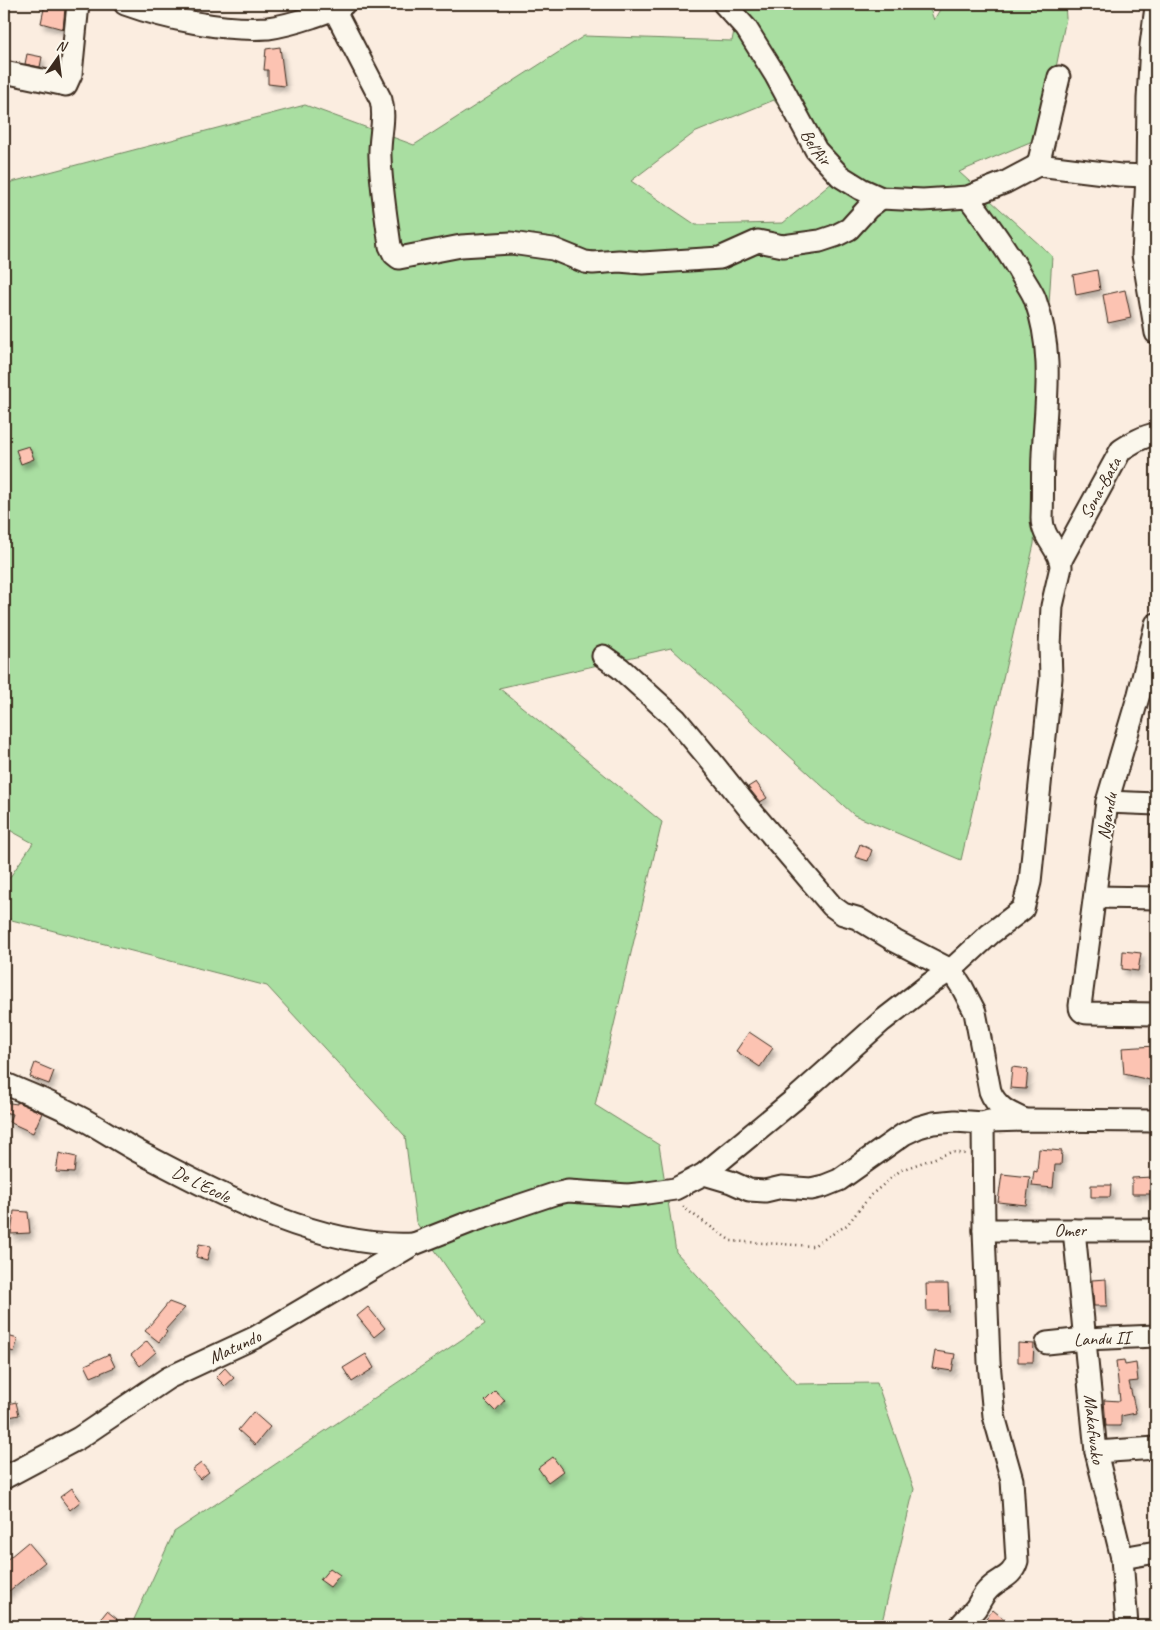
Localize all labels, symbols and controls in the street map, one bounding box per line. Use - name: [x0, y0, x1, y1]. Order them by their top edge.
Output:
- north arrow: [32, 32, 82, 82]
- text: N: [55, 37, 70, 56]
- street label: Bel'Air: [796, 125, 838, 172]
- street label: Sona-Bata: [1075, 452, 1127, 523]
- street label: Ngandu: [1092, 790, 1122, 841]
- street label: De L'Ecole: [169, 1160, 235, 1208]
- street label: Omer: [1054, 1219, 1087, 1241]
- street label: Matundo: [205, 1325, 267, 1368]
- street label: Landu II: [1072, 1326, 1134, 1351]
- street label: Makafwako: [1079, 1393, 1110, 1468]

